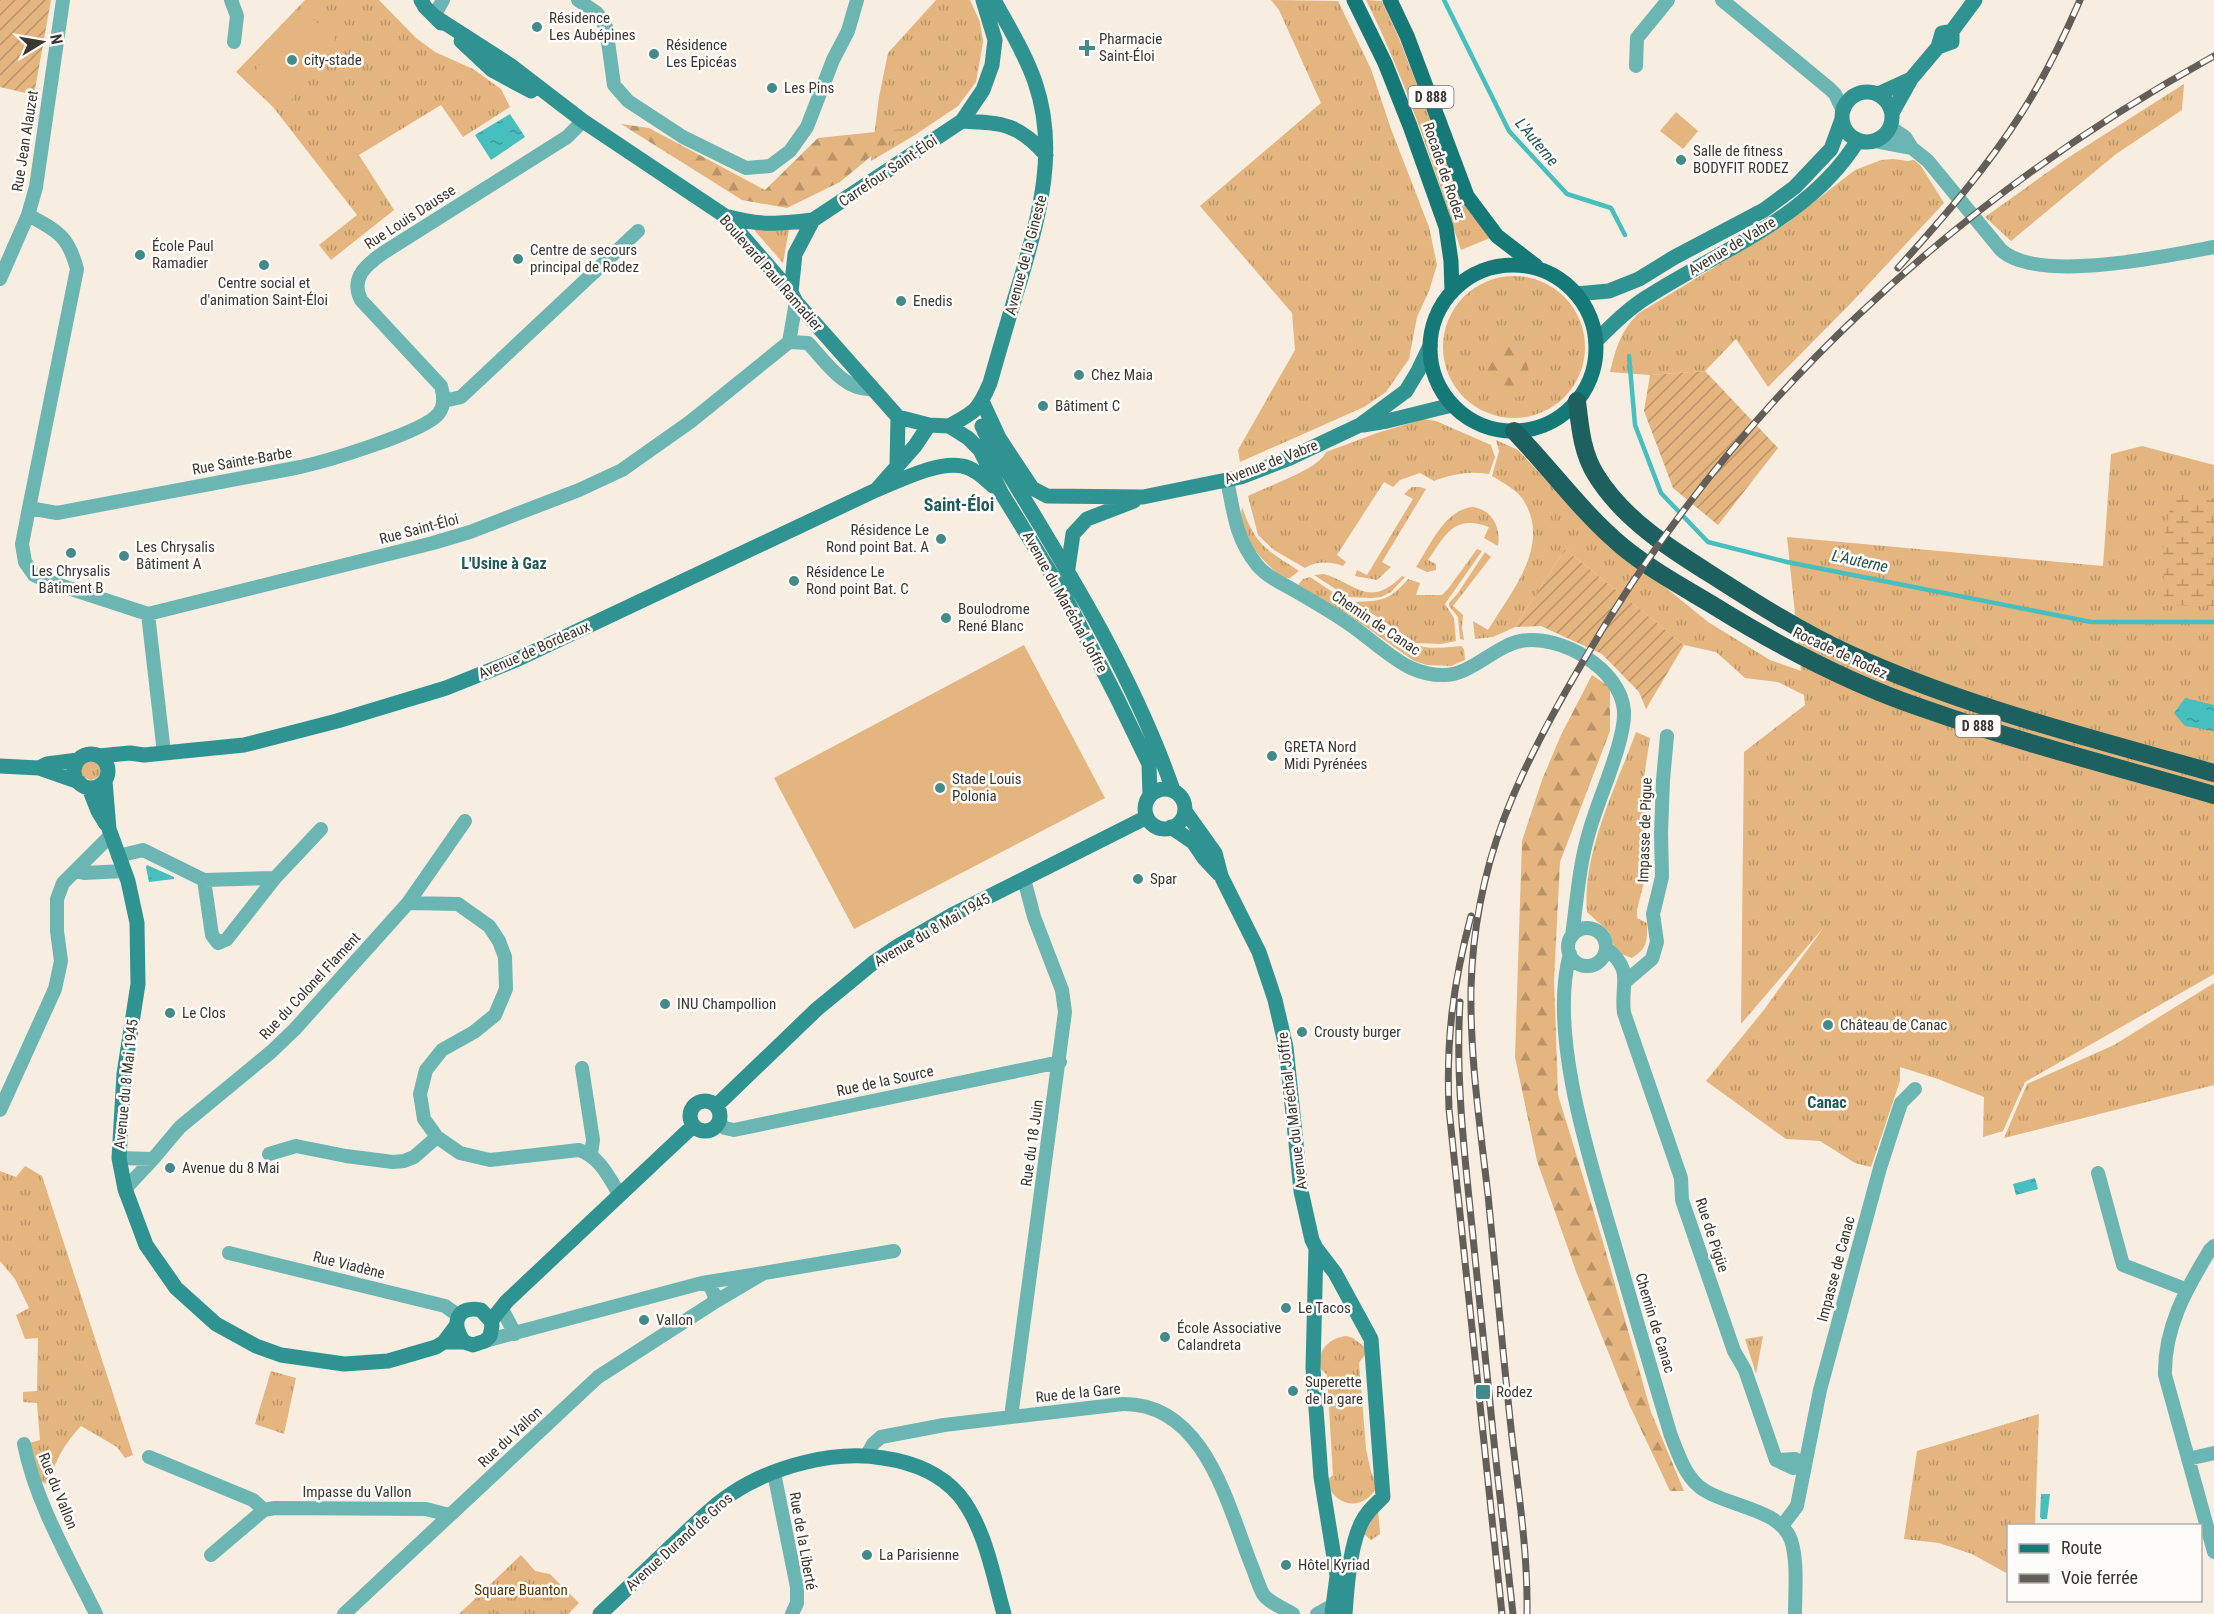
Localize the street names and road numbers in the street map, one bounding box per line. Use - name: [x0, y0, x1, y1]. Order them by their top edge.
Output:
- road number: D 888: [1408, 86, 1454, 108]
- street label: Rue Jean Alauzet: [8, 89, 42, 193]
- street label: Rocade de Rodez: [1419, 120, 1469, 222]
- street label: Carrefour Saint-Éloi: [835, 131, 941, 211]
- street label: Rue Louis Dausse: [361, 181, 459, 253]
- street label: Avenue de la Gineste: [1001, 193, 1051, 317]
- street label: Boulevard Paul Ramadier: [716, 211, 827, 335]
- street label: Avenue de Vabre: [1685, 213, 1779, 279]
- street label: Avenue de Vabre: [1222, 436, 1320, 488]
- street label: Rue Sainte-Barbe: [191, 443, 293, 479]
- street label: Rue Saint-Éloi: [377, 510, 461, 548]
- street label: Avenue du Maréchal Joffre: [1019, 528, 1111, 676]
- street label: Chemin de Canac: [1328, 587, 1424, 659]
- street label: Avenue de Bordeaux: [475, 617, 593, 683]
- street label: Rocade de Rodez: [1790, 623, 1890, 683]
- road number: D 888: [1956, 715, 2000, 737]
- street label: Impasse de Pigue: [1634, 777, 1656, 883]
- street label: Avenue du 8 Mai 1945: [871, 890, 993, 970]
- street label: Rue du Colonel Flament: [256, 929, 364, 1043]
- street label: Avenue du 8 Mai 1945: [110, 1018, 142, 1150]
- street label: Avenue du Maréchal Joffre: [1273, 1031, 1311, 1191]
- street label: Rue de la Source: [835, 1062, 935, 1100]
- street label: Rue du 18 Juin: [1017, 1099, 1047, 1187]
- street label: Rue de Pigüe: [1692, 1196, 1732, 1274]
- street label: Impasse de Canac: [1813, 1214, 1859, 1324]
- street label: Rue Viadène: [311, 1247, 387, 1283]
- street label: Chemin de Canac: [1631, 1271, 1679, 1375]
- street label: Rue de la Gare: [1035, 1380, 1121, 1406]
- street label: Rue du Vallon: [474, 1403, 546, 1471]
- street label: Rue du Vallon: [35, 1450, 81, 1532]
- street label: Impasse du Vallon: [303, 1483, 411, 1501]
- street label: Avenue Durand de Gros: [622, 1489, 736, 1595]
- street label: Rue de la Liberté: [786, 1491, 820, 1591]

